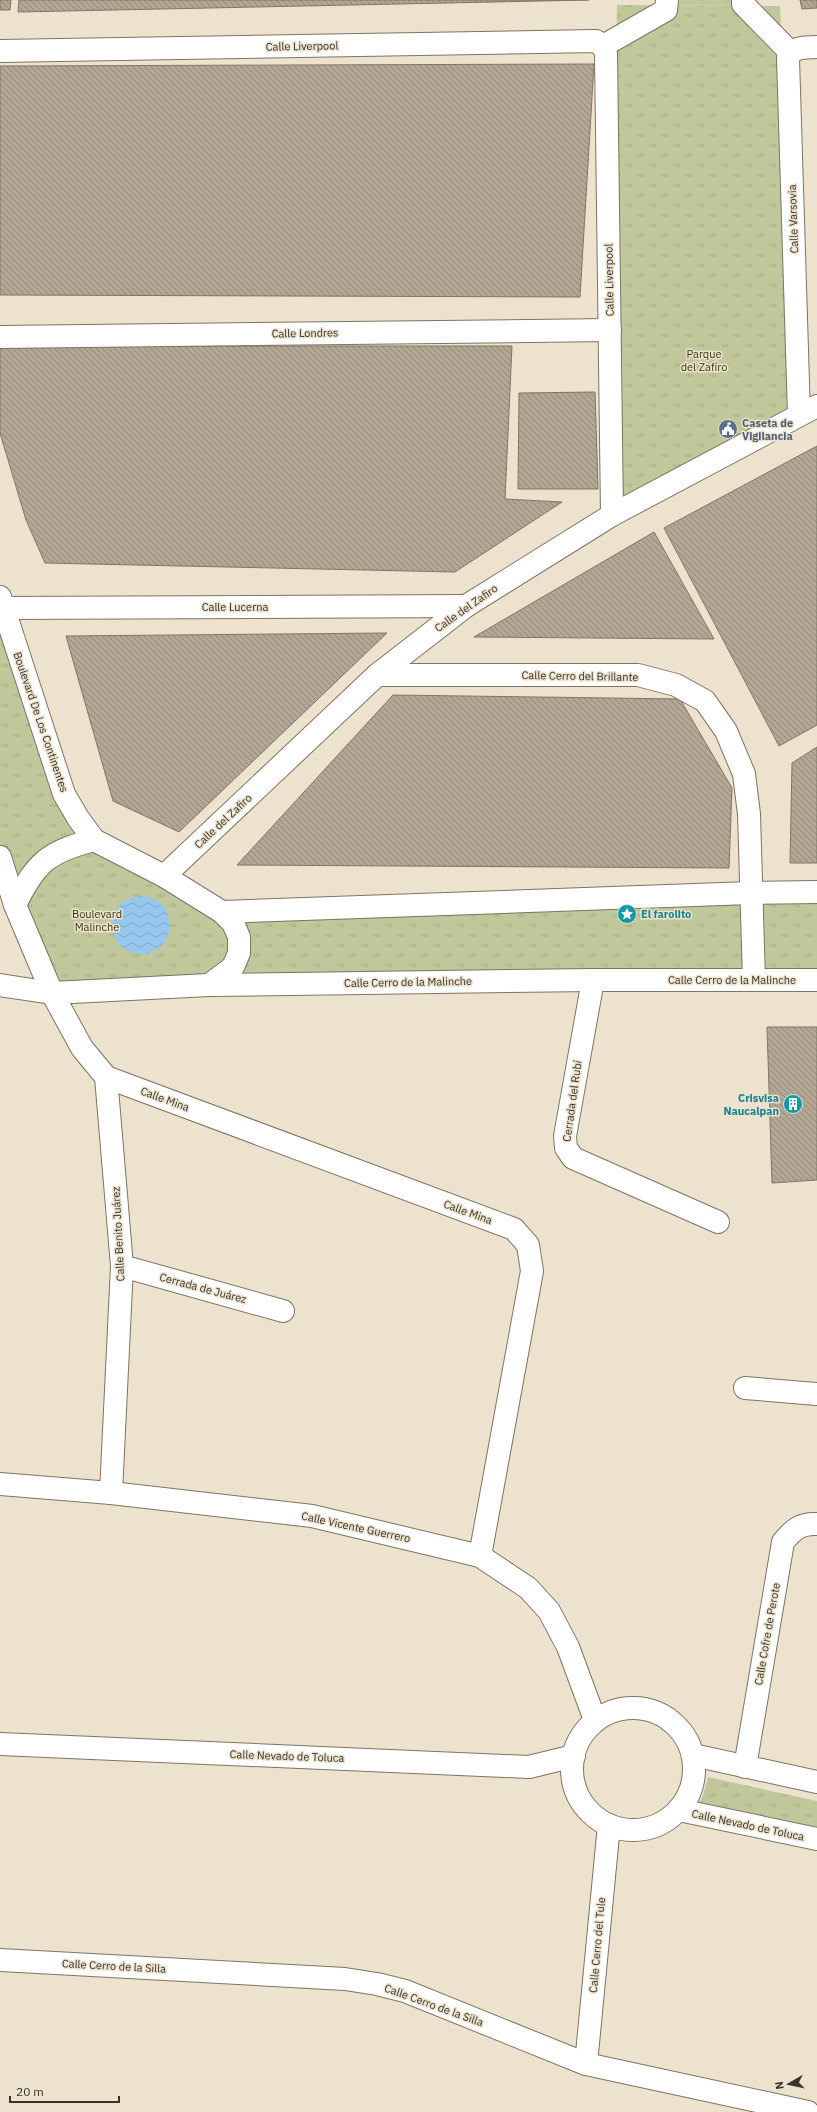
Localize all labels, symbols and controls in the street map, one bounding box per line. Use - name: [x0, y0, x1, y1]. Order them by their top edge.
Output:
- street label: Calle Liverpool: [266, 38, 338, 54]
- street label: Calle Varsovia: [785, 184, 801, 254]
- street label: Calle Liverpool: [601, 244, 617, 316]
- street label: Calle Londres: [271, 325, 339, 341]
- park label: Parque del Zafíro: [681, 347, 727, 374]
- place label: Caseta de Vigilancia: [742, 416, 793, 443]
- public building icon: Caseta de Vigilancia: [717, 418, 739, 440]
- street label: Calle del Zafiro: [432, 581, 500, 635]
- street label: Calle Lucerna: [202, 600, 268, 614]
- street label: Boulevard De Los Continentes: [10, 650, 72, 794]
- street label: Calle Cerro del Brillante: [521, 668, 639, 684]
- street label: Calle del Zafiro: [191, 791, 255, 851]
- place icon: El farolito: [616, 903, 638, 925]
- park label: Boulevard Malinche: [72, 907, 122, 934]
- place label: El farolito: [641, 907, 691, 921]
- street label: Calle Cerro de la Malinche: [668, 973, 796, 987]
- street label: Calle Cerro de la Malinche: [344, 974, 472, 990]
- street label: Cerrada del Rubí: [559, 1059, 585, 1143]
- street label: Calle Mina: [139, 1084, 192, 1114]
- place label: Crisvisa Naucalpan: [723, 1091, 779, 1118]
- building icon: Crisvisa Naucalpan: [782, 1093, 804, 1115]
- street label: Calle Benito Juárez: [109, 1186, 127, 1282]
- street label: Calle Mina: [442, 1197, 495, 1227]
- street label: Cerrada de Juárez: [158, 1270, 248, 1306]
- street label: Calle Vicente Guerrero: [300, 1509, 412, 1545]
- street label: Calle Cofre de Perote: [751, 1582, 783, 1686]
- street label: Calle Nevado de Toluca: [229, 1747, 345, 1765]
- street label: Calle Nevado de Toluca: [690, 1806, 806, 1844]
- street label: Calle Cerro del Tule: [586, 1897, 608, 1993]
- street label: Calle Cerro de la Silla: [62, 1956, 167, 1976]
- street label: Calle Cerro de la Silla: [383, 1981, 486, 2029]
- north arrow: [769, 2064, 809, 2104]
- scale bar: [10, 2078, 119, 2104]
- text: N: [772, 2081, 787, 2091]
- text: 20 m: [16, 2084, 44, 2099]

